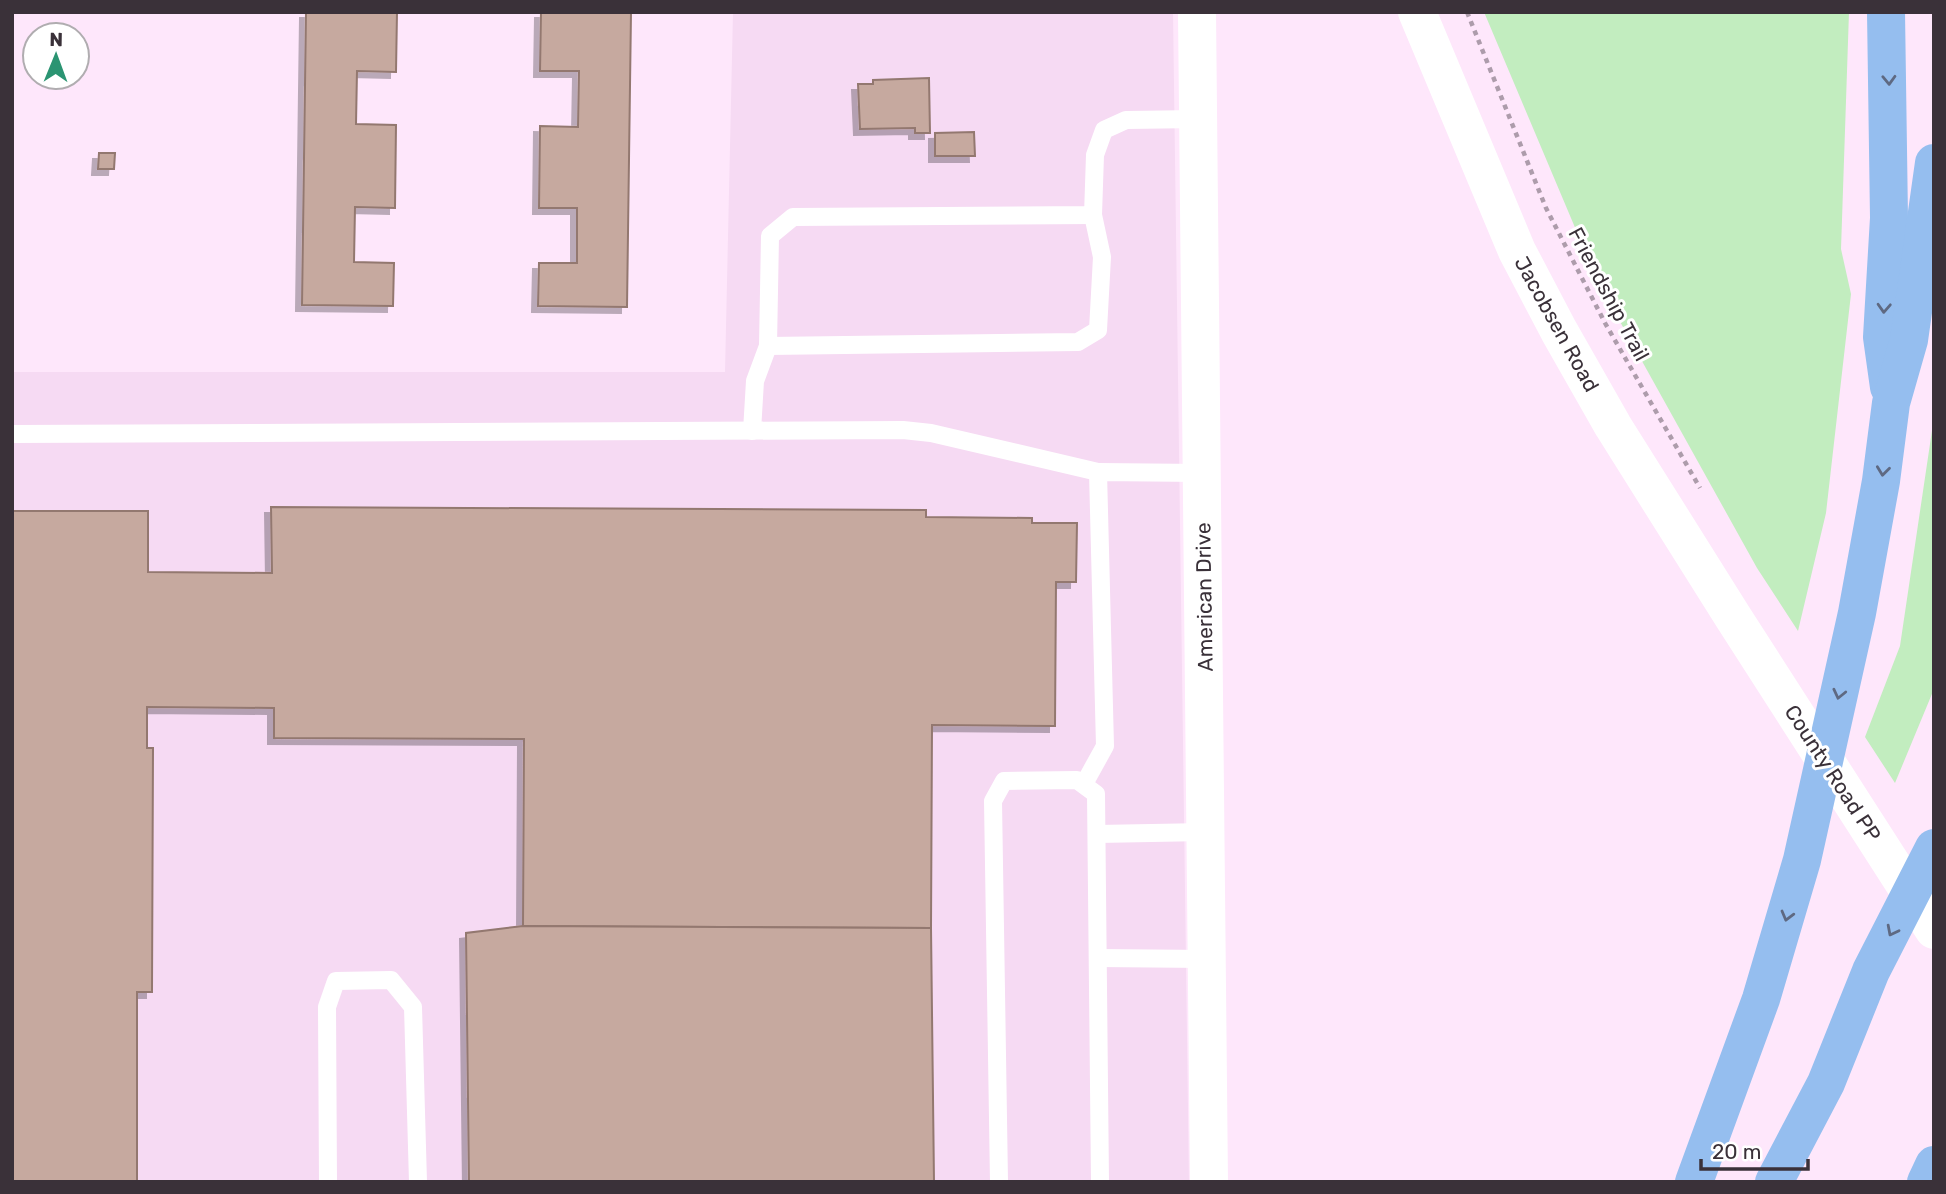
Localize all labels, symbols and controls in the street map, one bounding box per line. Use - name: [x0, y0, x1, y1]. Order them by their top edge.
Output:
- north arrow: [21, 21, 91, 91]
- text: N: [49, 28, 63, 51]
- one-way arrow: [1881, 75, 1896, 86]
- street label: Friendship Trail: [1563, 223, 1655, 365]
- street label: Jacobsen Road: [1509, 252, 1605, 396]
- one-way arrow: [1876, 303, 1891, 314]
- one-way arrow: [1875, 465, 1890, 477]
- street label: American Drive: [1190, 522, 1218, 672]
- one-way arrow: [1832, 688, 1847, 700]
- street label: County Road PP: [1780, 700, 1886, 846]
- one-way arrow: [1781, 909, 1795, 921]
- one-way arrow: [1886, 924, 1900, 936]
- scale bar: [1701, 1128, 1808, 1172]
- text: 20 m: [1712, 1139, 1761, 1164]

